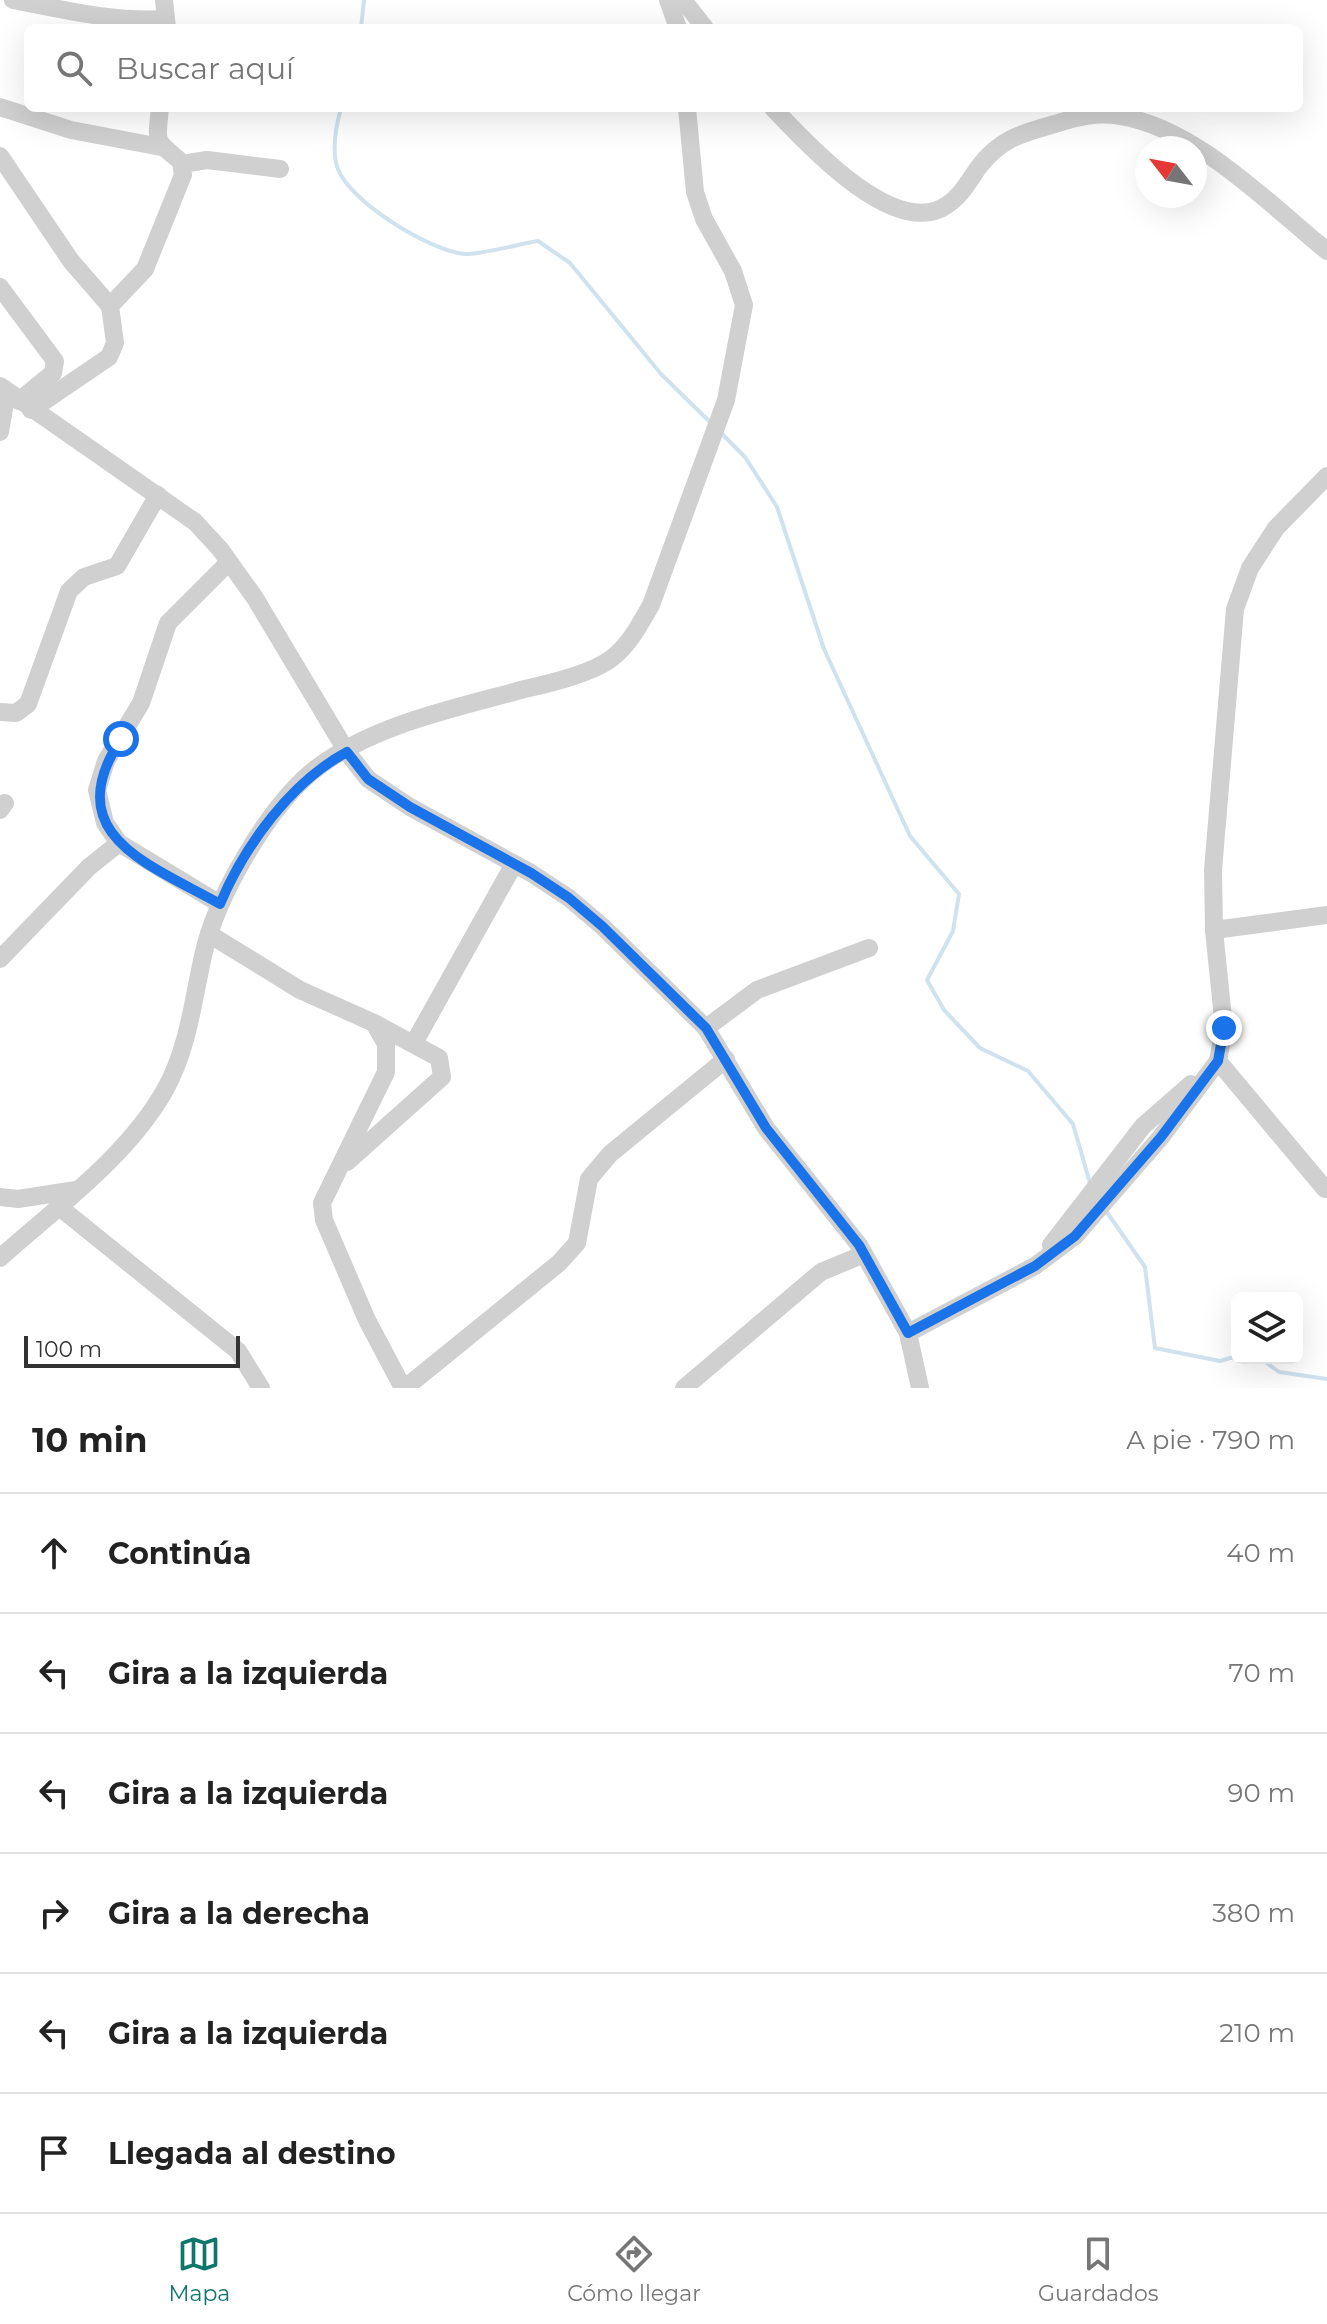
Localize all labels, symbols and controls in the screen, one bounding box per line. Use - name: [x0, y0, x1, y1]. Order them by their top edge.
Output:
- search box: [24, 24, 1303, 112]
- icon: search: [52, 46, 96, 90]
- text: Buscar aquí: [116, 50, 294, 87]
- north arrow: [1135, 136, 1207, 208]
- route start: [103, 721, 139, 757]
- route end: [1206, 1010, 1242, 1046]
- map controls: [1231, 1292, 1303, 1364]
- button: layers: [1231, 1292, 1303, 1364]
- scale bar: [24, 1332, 240, 1368]
- text: 100 m: [36, 1336, 102, 1363]
- text: 10 min: [32, 1419, 147, 1461]
- text: A pie · 790 m: [1126, 1424, 1295, 1456]
- icon: ahead: [32, 1531, 76, 1575]
- text: Continúa: [108, 1535, 251, 1572]
- text: 40 m: [1226, 1537, 1295, 1569]
- icon: left: [32, 1651, 76, 1695]
- text: Gira a la izquierda: [108, 1655, 388, 1692]
- text: 70 m: [1229, 1657, 1295, 1689]
- icon: left: [32, 1771, 76, 1815]
- text: Gira a la izquierda: [108, 1775, 388, 1812]
- text: 90 m: [1228, 1777, 1295, 1809]
- icon: right: [32, 1891, 76, 1935]
- text: Gira a la derecha: [108, 1895, 370, 1932]
- text: 380 m: [1212, 1897, 1295, 1929]
- icon: left: [32, 2011, 76, 2055]
- text: Gira a la izquierda: [108, 2015, 388, 2052]
- text: 210 m: [1219, 2017, 1295, 2049]
- icon: arrive: [32, 2131, 76, 2175]
- text: Llegada al destino: [108, 2135, 396, 2172]
- tab: Mapa: [168, 2232, 230, 2307]
- tab: Cómo llegar: [567, 2232, 701, 2307]
- tab: Guardados: [1038, 2232, 1159, 2307]

